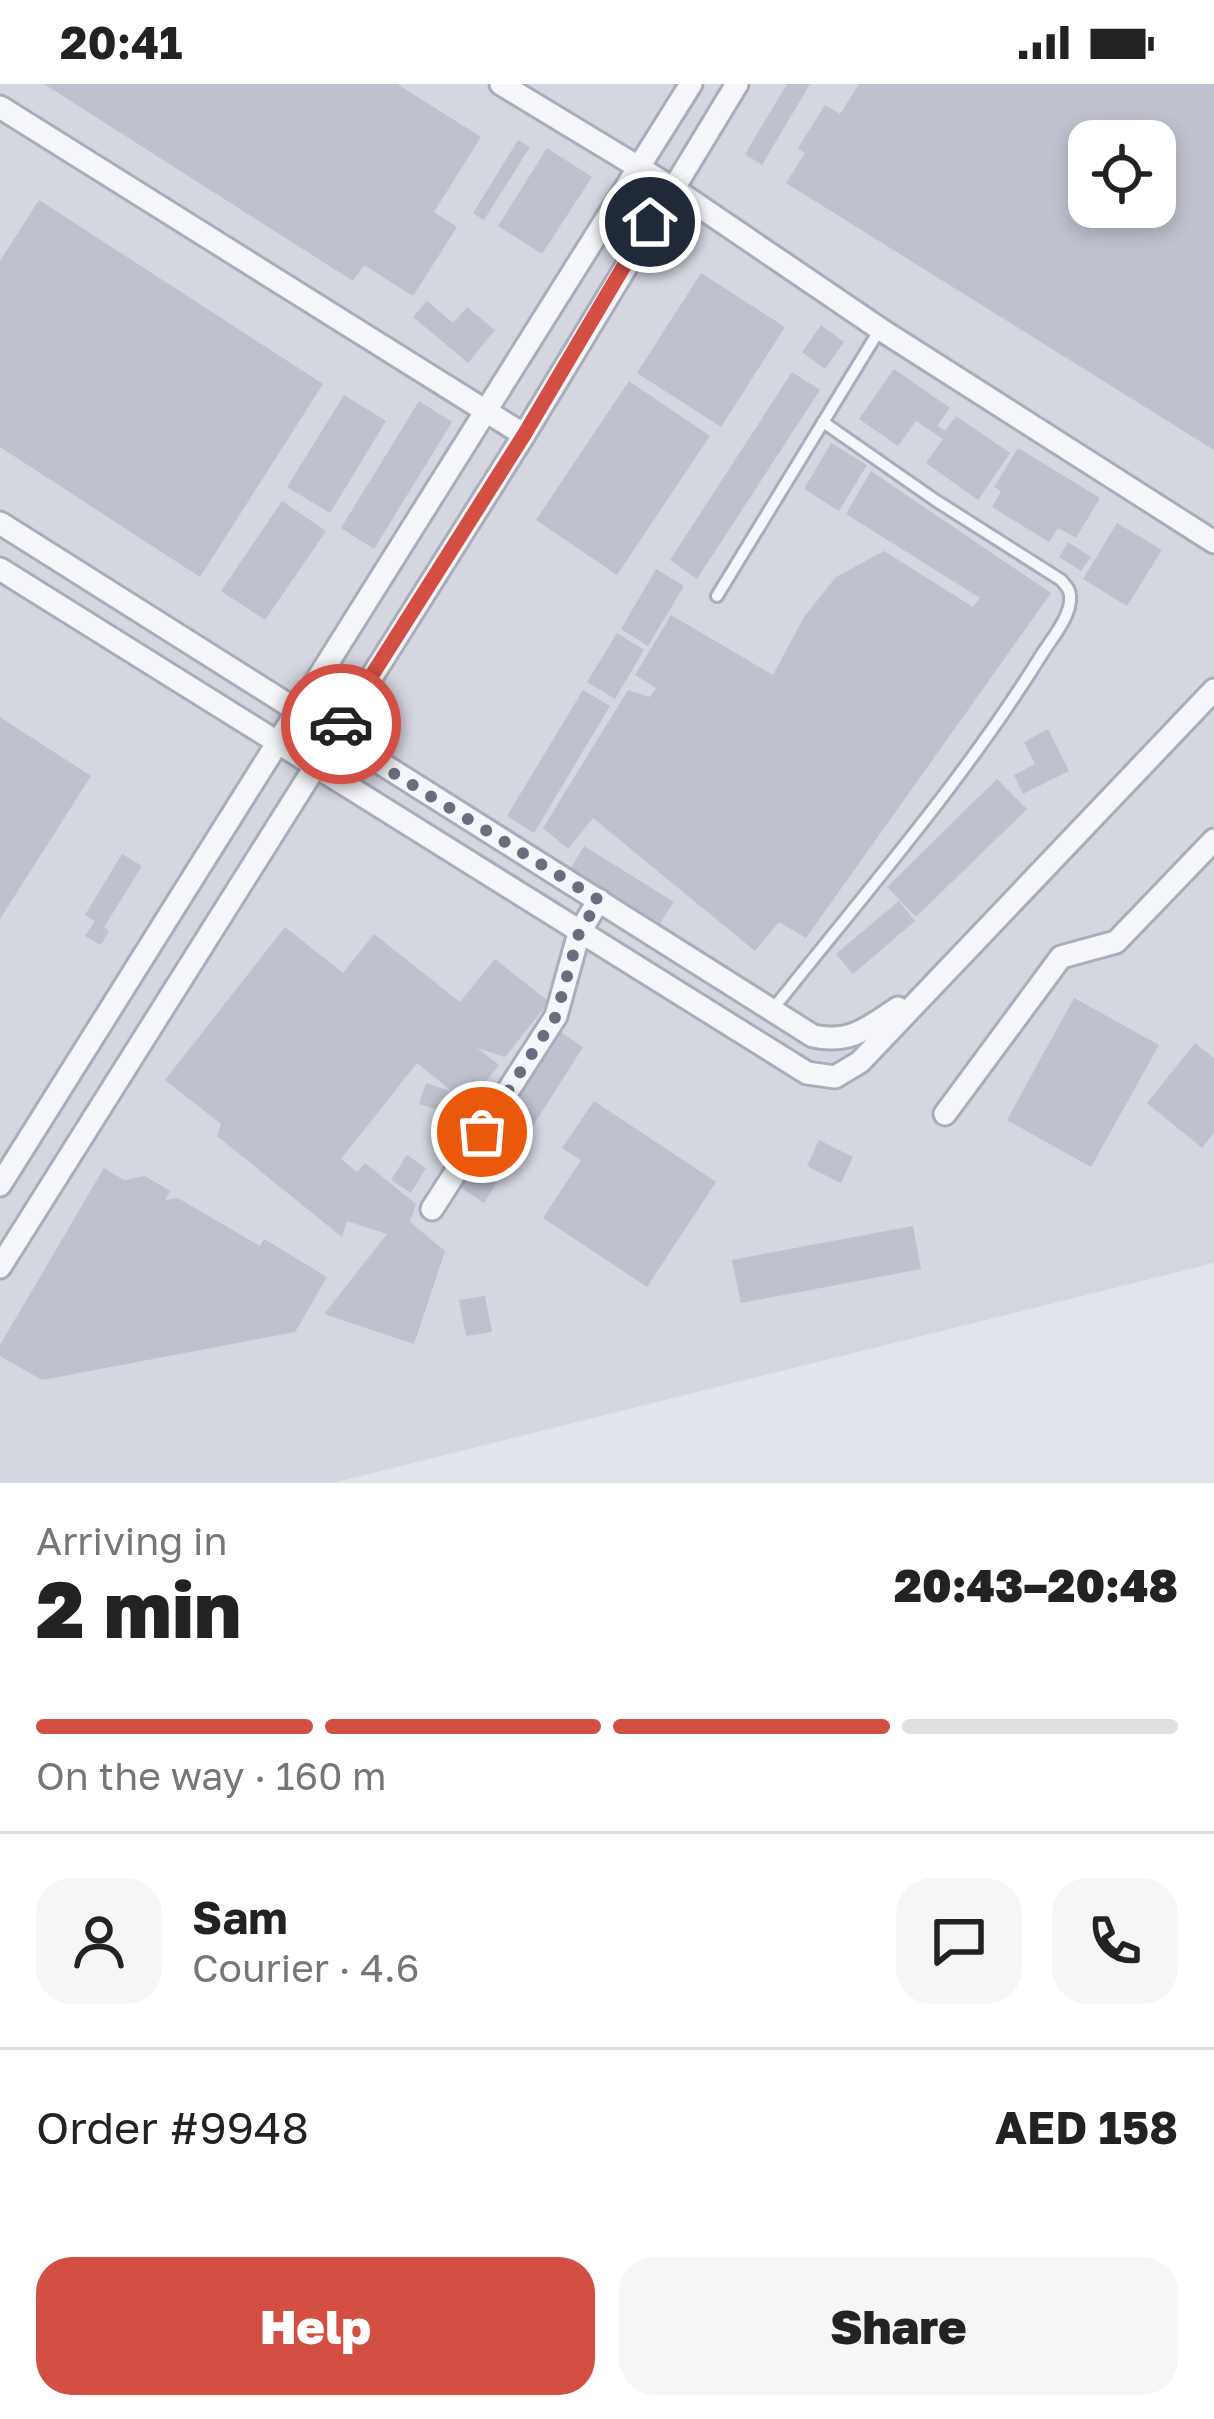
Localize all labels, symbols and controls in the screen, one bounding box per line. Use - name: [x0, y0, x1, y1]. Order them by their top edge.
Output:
- text: 20:41: [60, 15, 182, 69]
- map controls: [1068, 120, 1176, 228]
- button: locate: [1068, 120, 1176, 228]
- pin: [599, 171, 701, 273]
- icon: home: [617, 189, 683, 255]
- courier: [281, 664, 401, 784]
- icon: car: [308, 691, 374, 757]
- pin: [431, 1081, 533, 1183]
- icon: bag: [449, 1099, 515, 1165]
- text: Arriving in: [36, 1517, 227, 1564]
- text: 20:43–20:48: [894, 1558, 1178, 1612]
- text: 2 min: [36, 1562, 241, 1655]
- text: On the way · 160 m: [36, 1752, 387, 1799]
- button: person: [36, 1878, 162, 2004]
- button: chat: [896, 1878, 1022, 2004]
- button: phone: [1052, 1878, 1178, 2004]
- text: Sam: [192, 1890, 288, 1944]
- text: Courier · 4.6: [192, 1944, 419, 1991]
- text: Order #9948: [36, 2100, 309, 2154]
- text: AED 158: [995, 2100, 1178, 2154]
- button: Help: [36, 2257, 595, 2395]
- button: Share: [619, 2257, 1178, 2395]

